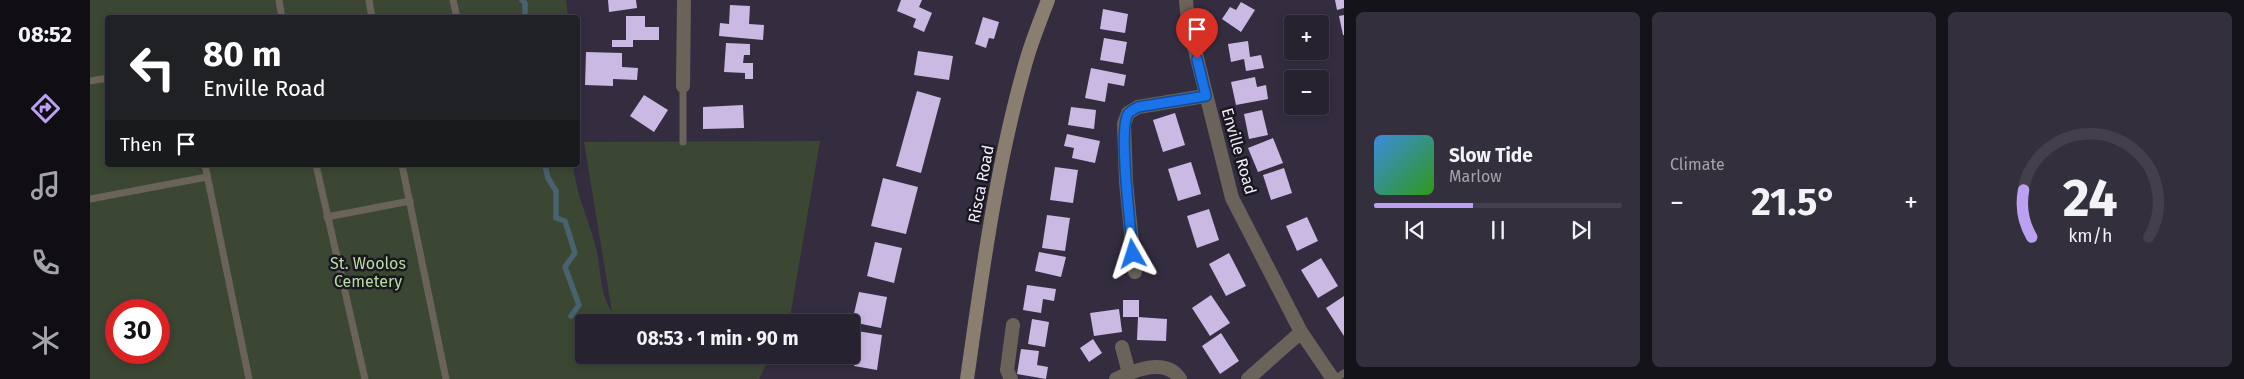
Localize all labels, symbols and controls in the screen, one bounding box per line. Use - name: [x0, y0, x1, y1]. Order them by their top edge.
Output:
- pin: [1176, 8, 1218, 59]
- icon: arrive: [1183, 15, 1211, 43]
- map controls: [1284, 15, 1329, 115]
- button: +: [1284, 15, 1329, 60]
- text: 08:52: [18, 21, 72, 48]
- text: 80 m: [203, 33, 282, 75]
- icon: left: [120, 35, 185, 100]
- button: −: [1284, 70, 1329, 115]
- text: Enville Road: [203, 75, 326, 102]
- icon: directions: [28, 91, 63, 126]
- street label: Enville Road: [1218, 106, 1260, 196]
- icon: arrive: [172, 130, 200, 158]
- text: Then: [120, 133, 162, 156]
- street label: Risca Road: [964, 143, 998, 225]
- text: Slow Tide: [1449, 144, 1533, 167]
- text: Climate: [1670, 155, 1725, 174]
- text: Marlow: [1449, 167, 1502, 186]
- text: 24: [2063, 167, 2117, 230]
- icon: music: [28, 168, 63, 203]
- text: 21.5°: [1751, 179, 1837, 225]
- text: −: [1670, 186, 1684, 219]
- text: +: [1904, 186, 1918, 219]
- icon: previous: [1401, 216, 1429, 244]
- icon: pause: [1484, 216, 1512, 244]
- icon: next: [1567, 216, 1595, 244]
- text: km/h: [2068, 225, 2112, 247]
- position arrow: [1106, 227, 1158, 279]
- icon: phone: [28, 245, 63, 280]
- park label: St. Woolos Cemetery: [330, 254, 406, 291]
- speed limit sign: 30: [105, 299, 170, 364]
- icon: climate: [28, 323, 63, 358]
- text: 08:53 · 1 min · 90 m: [637, 327, 798, 350]

